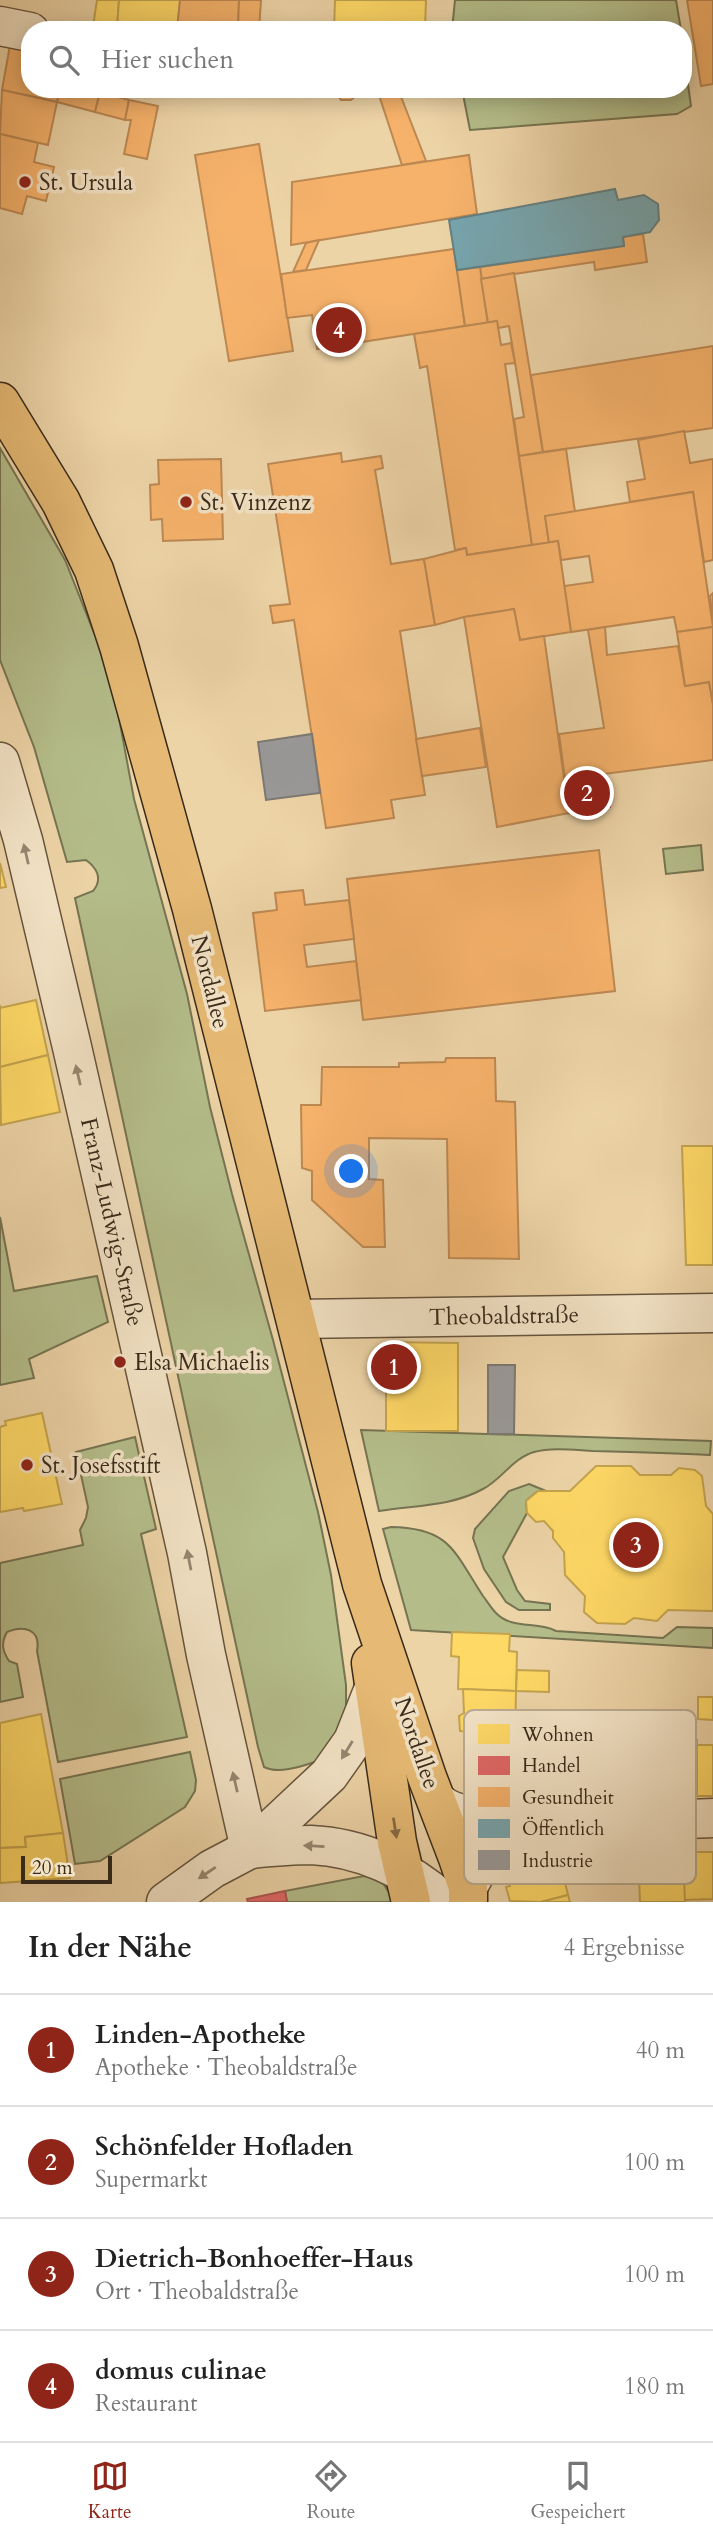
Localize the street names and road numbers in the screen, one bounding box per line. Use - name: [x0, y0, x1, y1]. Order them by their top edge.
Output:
- street label: Nordallee: [183, 932, 237, 1032]
- street label: Franz-Ludwig-Straße: [73, 1115, 151, 1329]
- street label: Theobaldstraße: [429, 1299, 579, 1333]
- street label: Nordallee: [387, 1693, 447, 1793]

